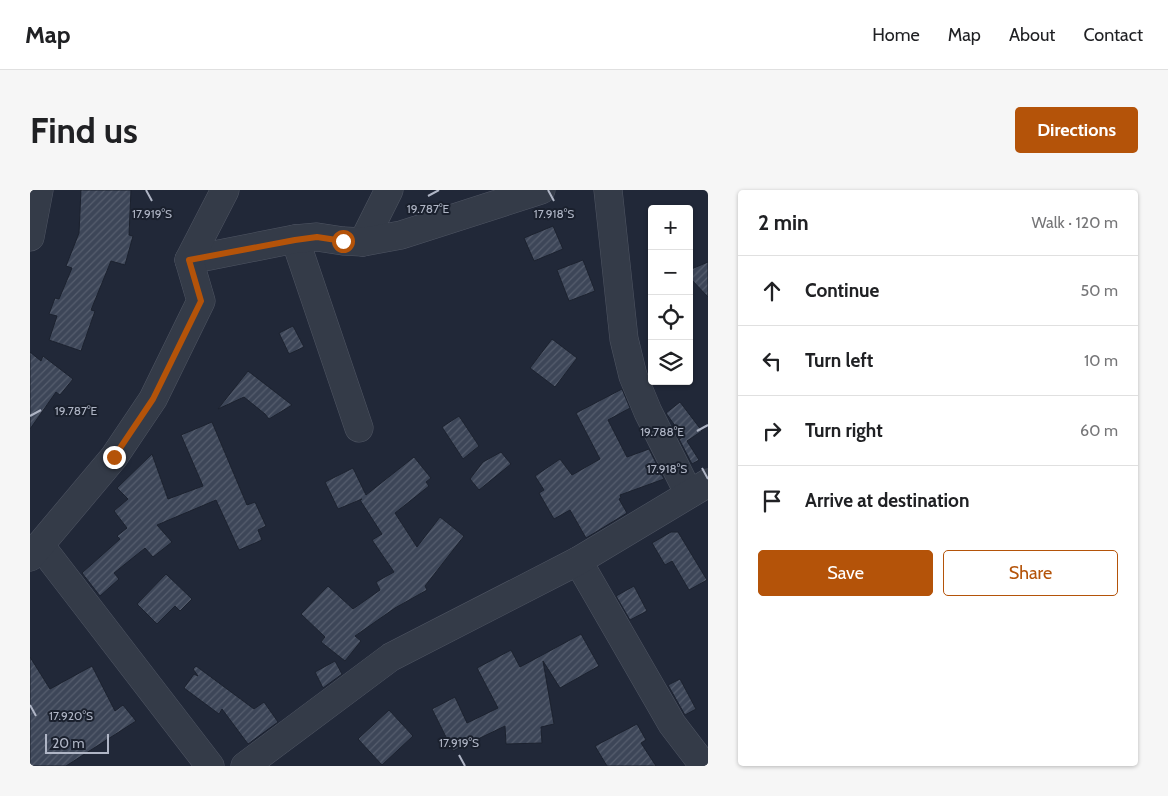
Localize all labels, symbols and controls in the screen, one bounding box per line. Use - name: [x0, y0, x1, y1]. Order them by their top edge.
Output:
- text: Map: [25, 20, 71, 49]
- text: Home: [872, 24, 920, 46]
- text: Map: [948, 24, 981, 46]
- text: About: [1009, 24, 1055, 46]
- text: Contact: [1083, 24, 1143, 46]
- button: Directions: [1015, 107, 1138, 153]
- text: Find us: [30, 109, 138, 152]
- text: 19.787°E: [407, 201, 450, 216]
- map controls: [648, 205, 693, 385]
- button: +: [648, 205, 693, 250]
- text: 17.919°S: [132, 206, 172, 221]
- text: 17.918°S: [534, 206, 574, 221]
- text: 2 min: [758, 210, 809, 235]
- text: Walk · 120 m: [1031, 213, 1118, 232]
- route start: [332, 230, 355, 253]
- button: −: [648, 250, 693, 295]
- icon: ahead: [758, 277, 786, 305]
- text: Continue: [805, 279, 879, 302]
- text: 50 m: [1081, 281, 1118, 300]
- button: locate: [648, 295, 693, 340]
- button: layers: [648, 340, 693, 385]
- icon: left: [758, 347, 786, 375]
- text: Turn left: [805, 349, 873, 372]
- text: 10 m: [1084, 351, 1118, 370]
- text: 19.787°E: [55, 403, 98, 418]
- icon: right: [758, 417, 786, 445]
- text: Turn right: [805, 419, 883, 442]
- text: 60 m: [1080, 421, 1118, 440]
- text: 19.788°E: [640, 424, 684, 439]
- route end: [103, 446, 126, 469]
- text: 17.918°S: [647, 461, 687, 476]
- icon: arrive: [758, 487, 786, 515]
- text: Arrive at destination: [805, 489, 969, 512]
- button: Save: [758, 550, 933, 596]
- button: Share: [943, 550, 1118, 596]
- text: 17.920°S: [49, 708, 93, 723]
- scale bar: [45, 731, 109, 754]
- text: 20 m: [52, 734, 85, 752]
- text: 17.919°S: [439, 735, 479, 750]

